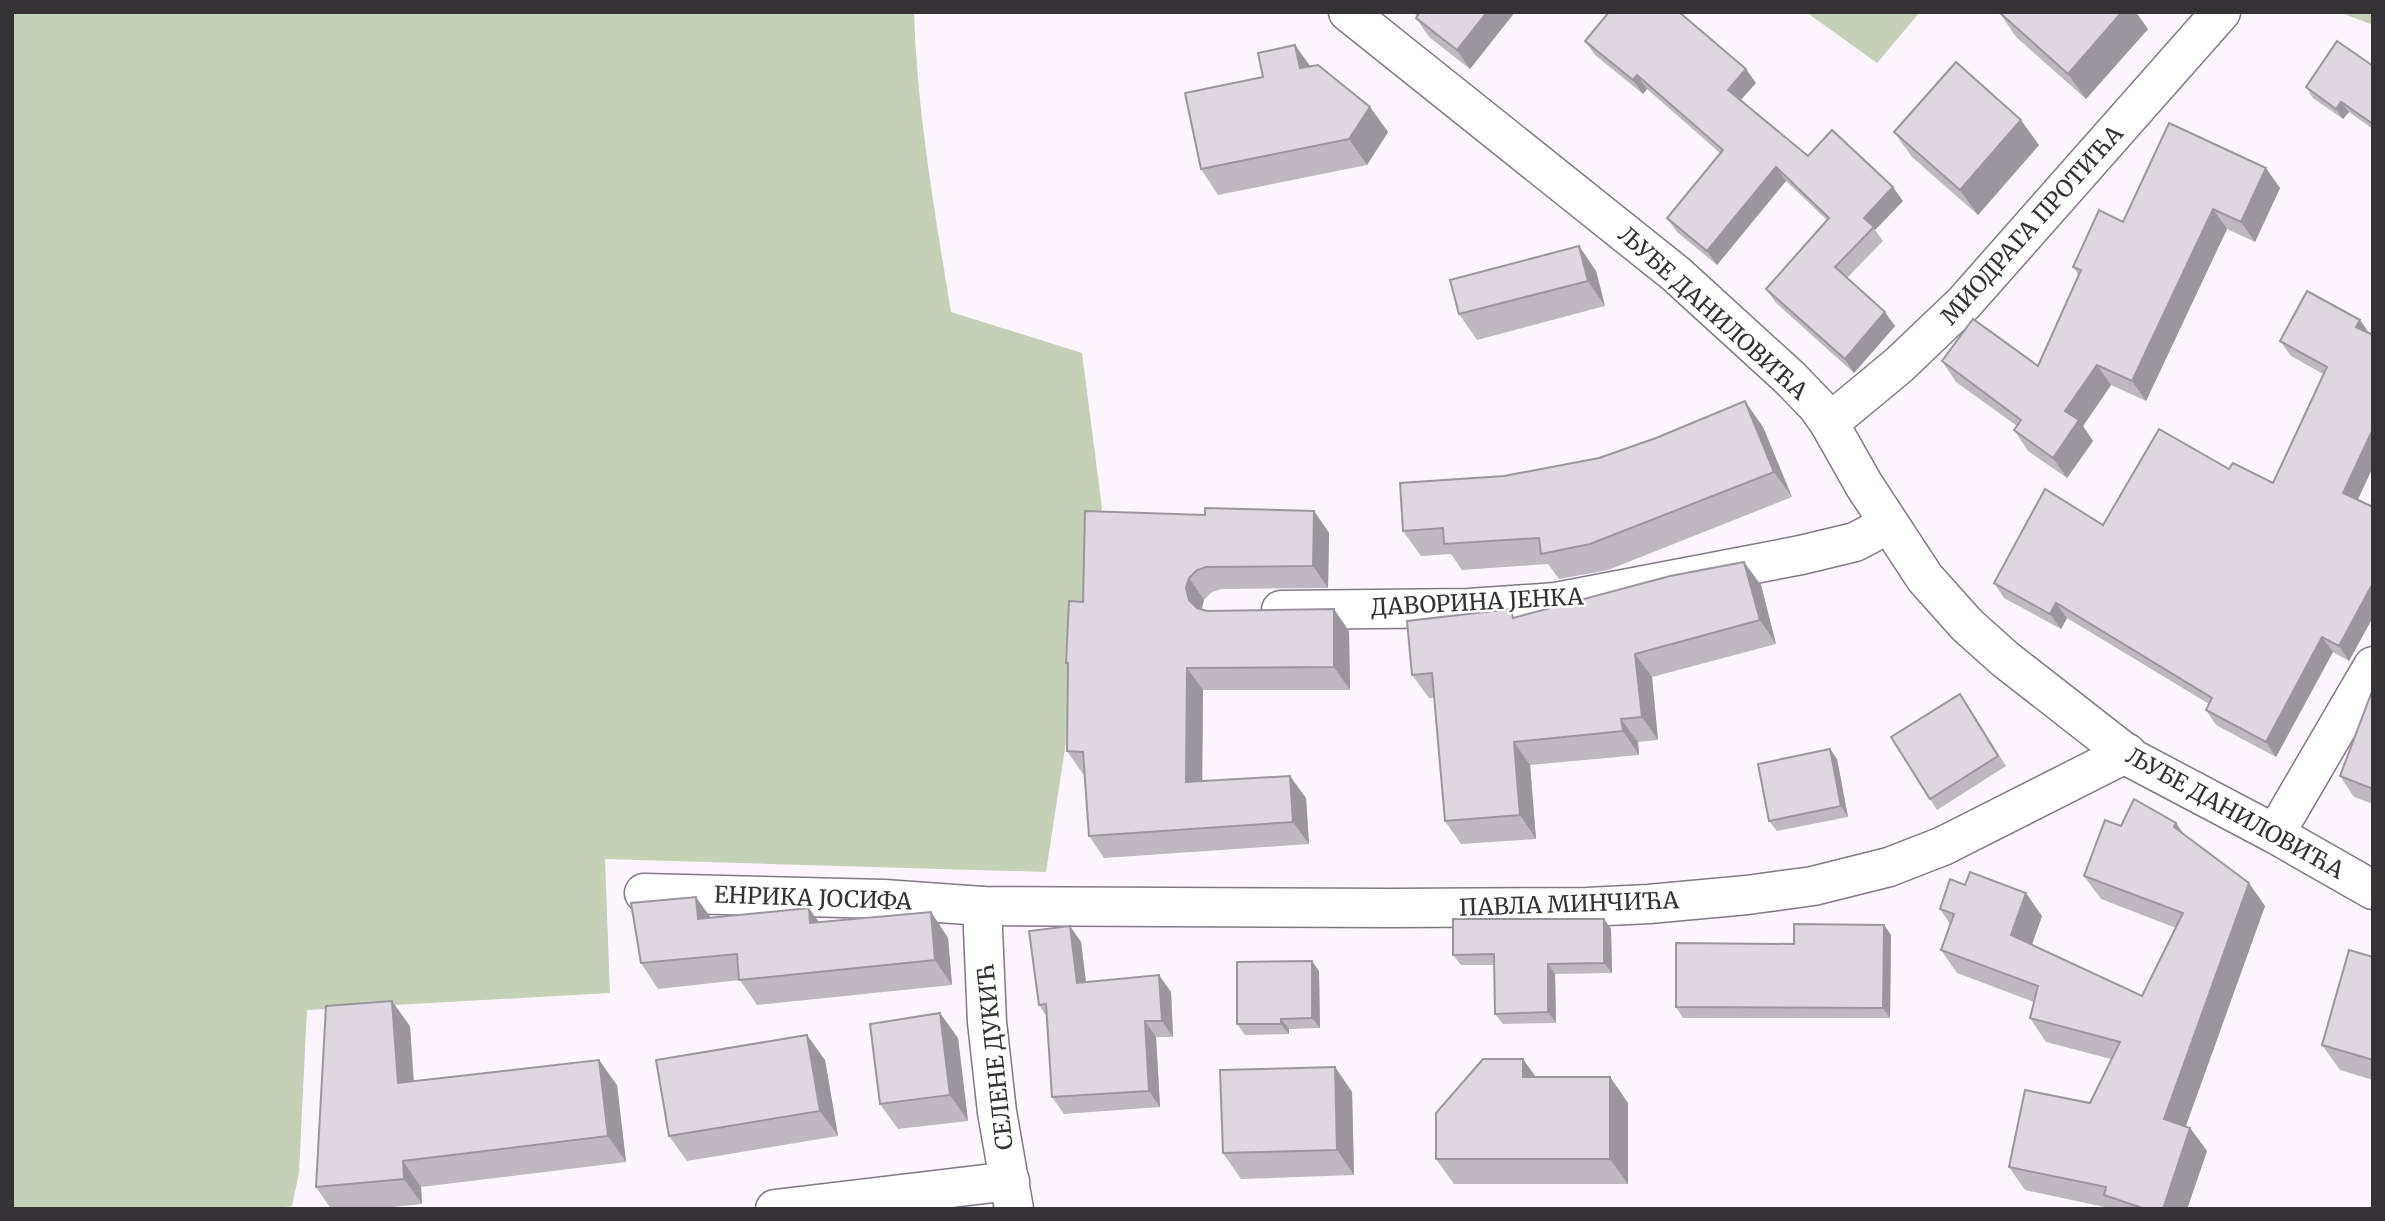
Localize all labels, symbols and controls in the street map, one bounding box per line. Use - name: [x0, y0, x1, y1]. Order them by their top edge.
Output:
- street label: МИОДРАГА ПРОТИЋА: [1935, 118, 2129, 330]
- street label: ЉУБЕ ДАНИЛОВИЋА: [1613, 220, 1815, 406]
- street label: ДАВОРИНА ЈЕНКА: [1370, 581, 1585, 622]
- street label: ЉУБЕ ДАНИЛОВИЋА: [2121, 741, 2350, 885]
- street label: ЕНРИКА ЈОСИФА: [713, 880, 913, 915]
- street label: ПАВЛА МИНЧИЋА: [1459, 885, 1680, 922]
- street label: СЕЛЕНЕ ДУКИЋ: [970, 963, 1019, 1152]

